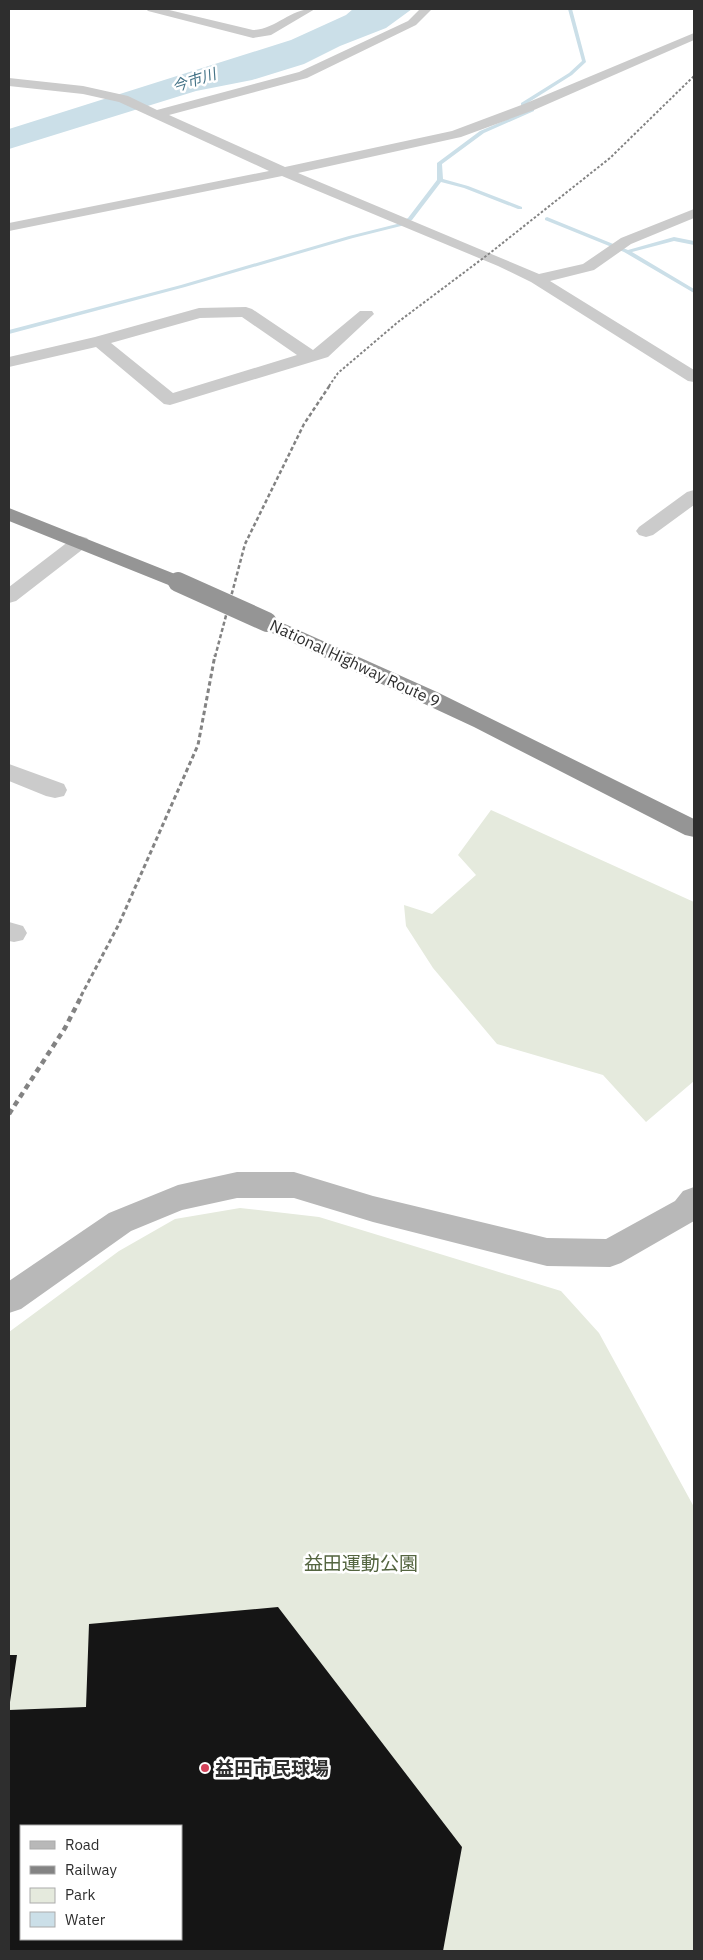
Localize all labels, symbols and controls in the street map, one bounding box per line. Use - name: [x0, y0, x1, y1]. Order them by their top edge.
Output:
- water label: 今市川: [170, 63, 220, 96]
- street label: National Highway Route 9: [267, 615, 443, 711]
- park label: 益田運動公園: [304, 1551, 418, 1575]
- place label: 益田市民球場: [215, 1756, 329, 1780]
- marker: 益田市民球場: [199, 1762, 211, 1774]
- legend: [20, 1825, 182, 1940]
- text: Road: [65, 1835, 100, 1854]
- text: Railway: [65, 1860, 118, 1879]
- text: Park: [65, 1885, 95, 1904]
- text: Water: [65, 1910, 106, 1929]

